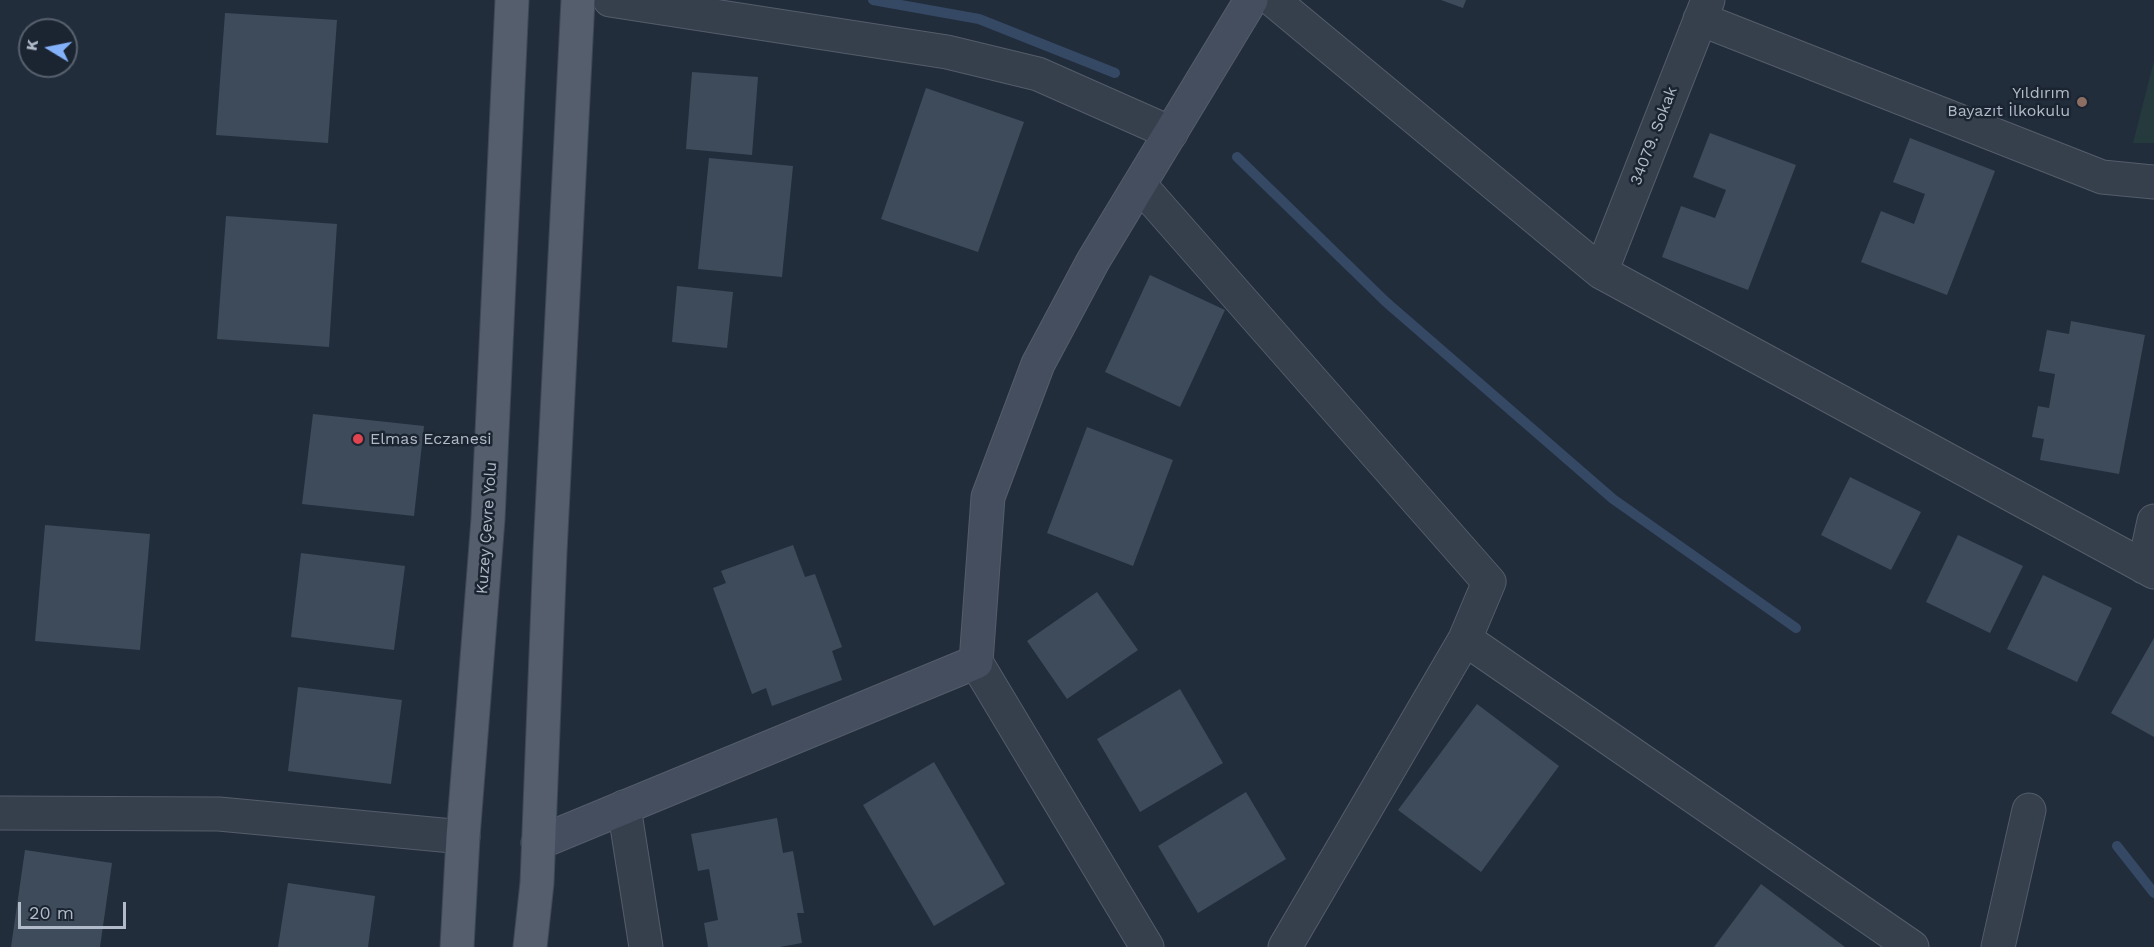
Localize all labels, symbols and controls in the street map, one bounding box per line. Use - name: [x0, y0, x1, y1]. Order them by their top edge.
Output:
- north arrow: [18, 18, 78, 78]
- text: K: [21, 38, 42, 52]
- place label: Yıldırım Bayazıt İlkokulu: [1947, 83, 2070, 121]
- street label: 34079. Sokak: [1626, 84, 1682, 188]
- marker: Yıldırım Bayazıt İlkokulu: [2075, 95, 2089, 109]
- place label: Elmas Eczanesi: [370, 429, 492, 449]
- marker: Elmas Eczanesi: [351, 432, 365, 446]
- street label: Kuzey Çevre Yolu: [473, 461, 501, 595]
- scale bar: [21, 890, 129, 928]
- text: 20 m: [29, 902, 74, 923]

